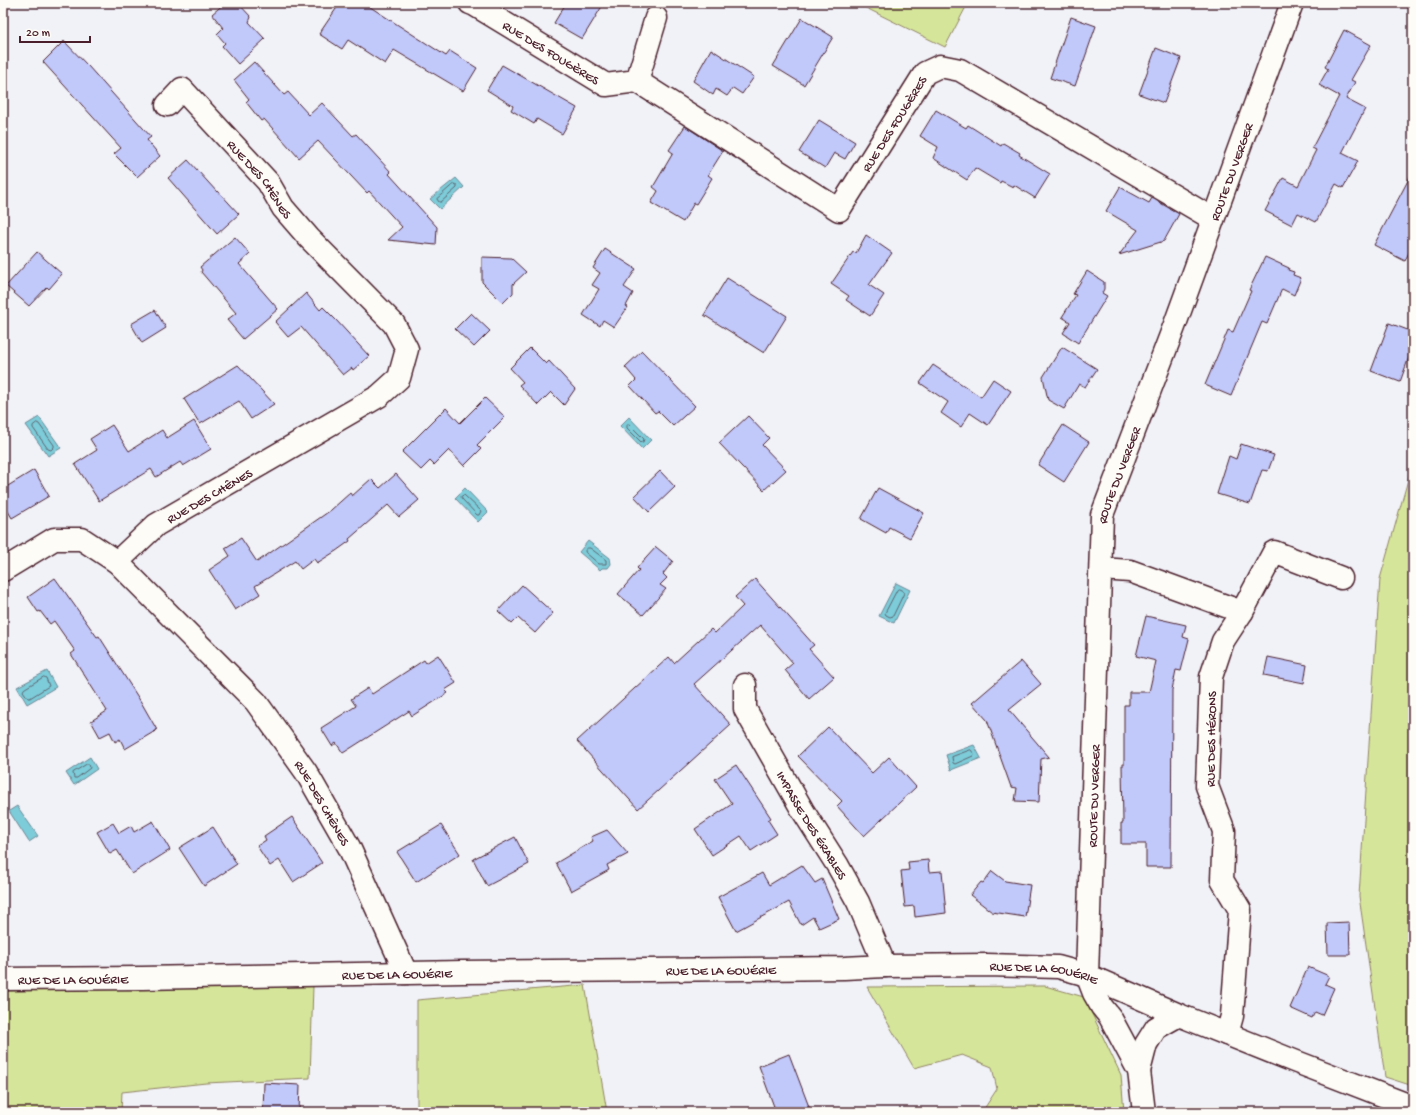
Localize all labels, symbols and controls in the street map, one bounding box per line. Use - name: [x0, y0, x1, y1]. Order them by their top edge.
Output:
- scale bar: [20, 18, 90, 44]
- street label: RUE DES FOUGÈRES: [499, 19, 602, 90]
- text: 20 m: [26, 27, 51, 41]
- street label: RUE DES FOUGÈRES: [860, 73, 932, 175]
- street label: ROUTE DU VERGER: [1208, 120, 1258, 223]
- street label: RUE DES CHÊNES: [223, 138, 294, 223]
- street label: ROUTE DU VERGER: [1097, 424, 1145, 524]
- street label: RUE DES CHÊNES: [164, 465, 257, 528]
- street label: RUE DES HÉRONS: [1203, 690, 1221, 787]
- street label: ROUTE DU VERGER: [1086, 743, 1105, 848]
- street label: RUE DES CHÊNES: [290, 758, 352, 850]
- street label: IMPASSE DES ÉRABLES: [772, 769, 849, 884]
- street label: RUE DE LA GOUÉRIE: [989, 960, 1101, 989]
- street label: RUE DE LA GOUÉRIE: [666, 963, 777, 980]
- street label: RUE DE LA GOUÉRIE: [342, 967, 453, 984]
- street label: RUE DE LA GOUÉRIE: [18, 972, 129, 989]

